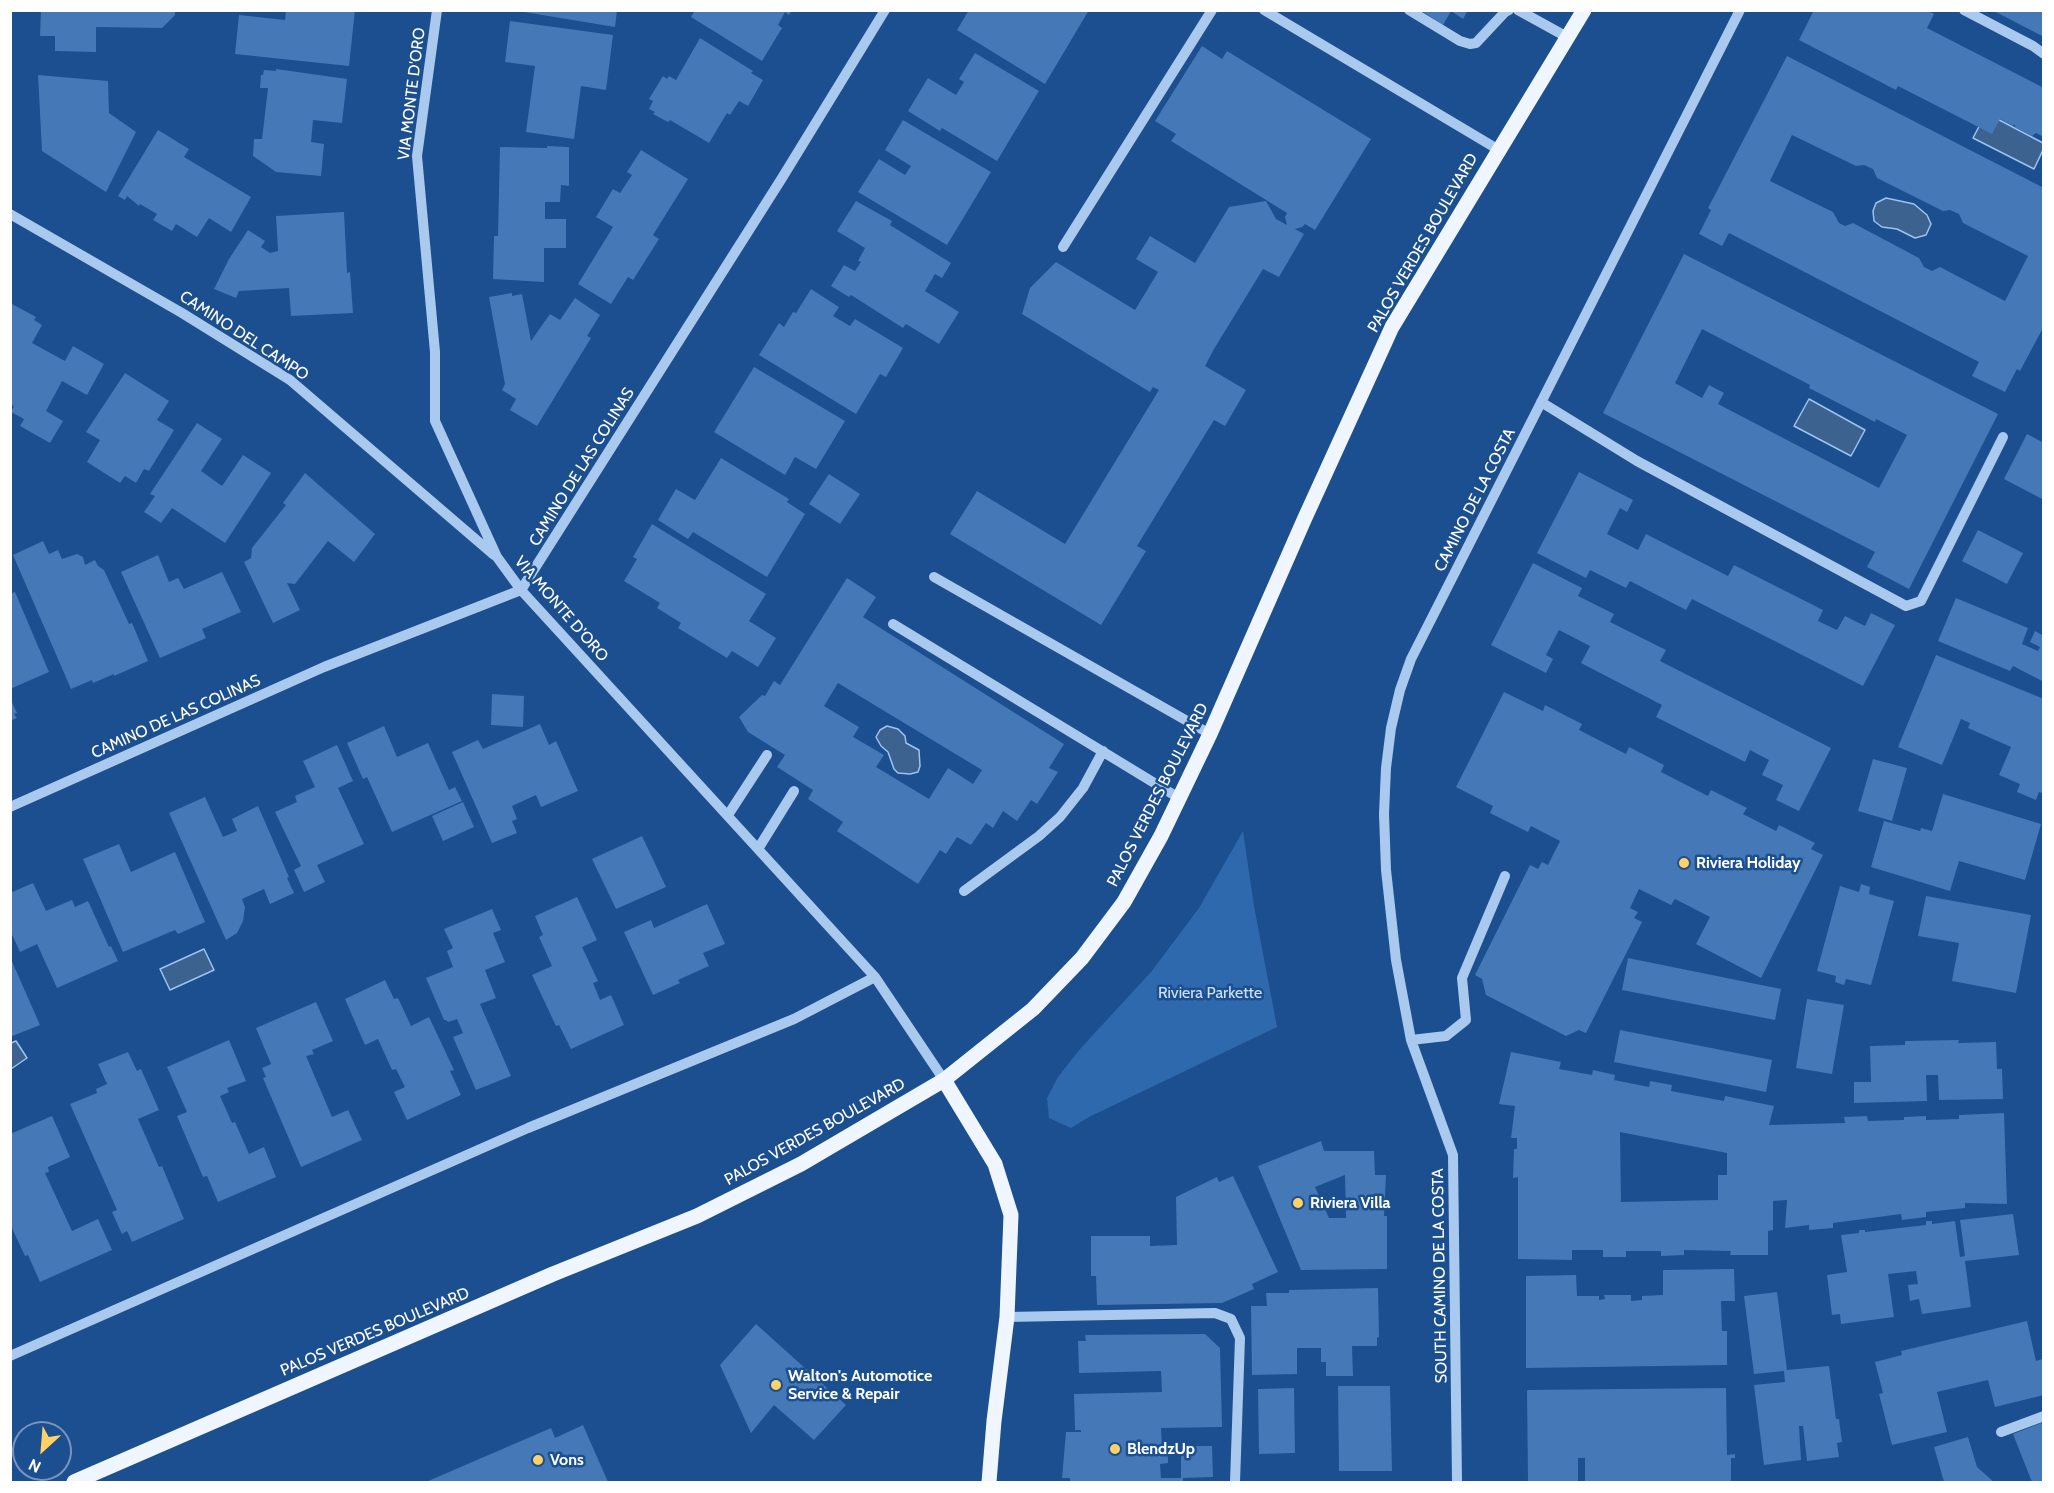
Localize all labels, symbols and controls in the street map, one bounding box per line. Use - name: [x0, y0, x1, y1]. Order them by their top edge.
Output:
- street label: VIA MONTE D'ORO: [394, 27, 430, 161]
- street label: PALOS VERDES BOULEVARD: [1364, 150, 1482, 336]
- street label: CAMINO DEL CAMPO: [176, 287, 312, 385]
- street label: CAMINO DE LAS COLINAS: [525, 384, 639, 550]
- street label: CAMINO DE LA COSTA: [1431, 425, 1519, 575]
- street label: VIA MONTE D'ORO: [510, 552, 612, 666]
- street label: CAMINO DE LAS COLINAS: [88, 671, 264, 763]
- street label: PALOS VERDES BOULEVARD: [1103, 700, 1213, 890]
- place label: Riviera Holiday: [1696, 853, 1800, 873]
- marker: Riviera Holiday: [1677, 856, 1691, 870]
- park label: Riviera Parkette: [1158, 983, 1262, 1003]
- street label: PALOS VERDES BOULEVARD: [721, 1074, 909, 1190]
- street label: SOUTH CAMINO DE LA COSTA: [1429, 1168, 1451, 1384]
- place label: Riviera Villa: [1310, 1193, 1391, 1213]
- marker: Riviera Villa: [1291, 1196, 1305, 1210]
- street label: PALOS VERDES BOULEVARD: [278, 1283, 472, 1381]
- place label: Walton's Automotice Service & Repair: [788, 1366, 932, 1404]
- marker: Walton's Automotice Service & Repair: [769, 1378, 783, 1392]
- north arrow: [12, 1421, 72, 1481]
- place label: BlendzUp: [1127, 1439, 1195, 1459]
- marker: BlendzUp: [1108, 1442, 1122, 1456]
- place label: Vons: [550, 1450, 584, 1470]
- marker: Vons: [531, 1453, 545, 1467]
- text: N: [26, 1455, 44, 1477]

